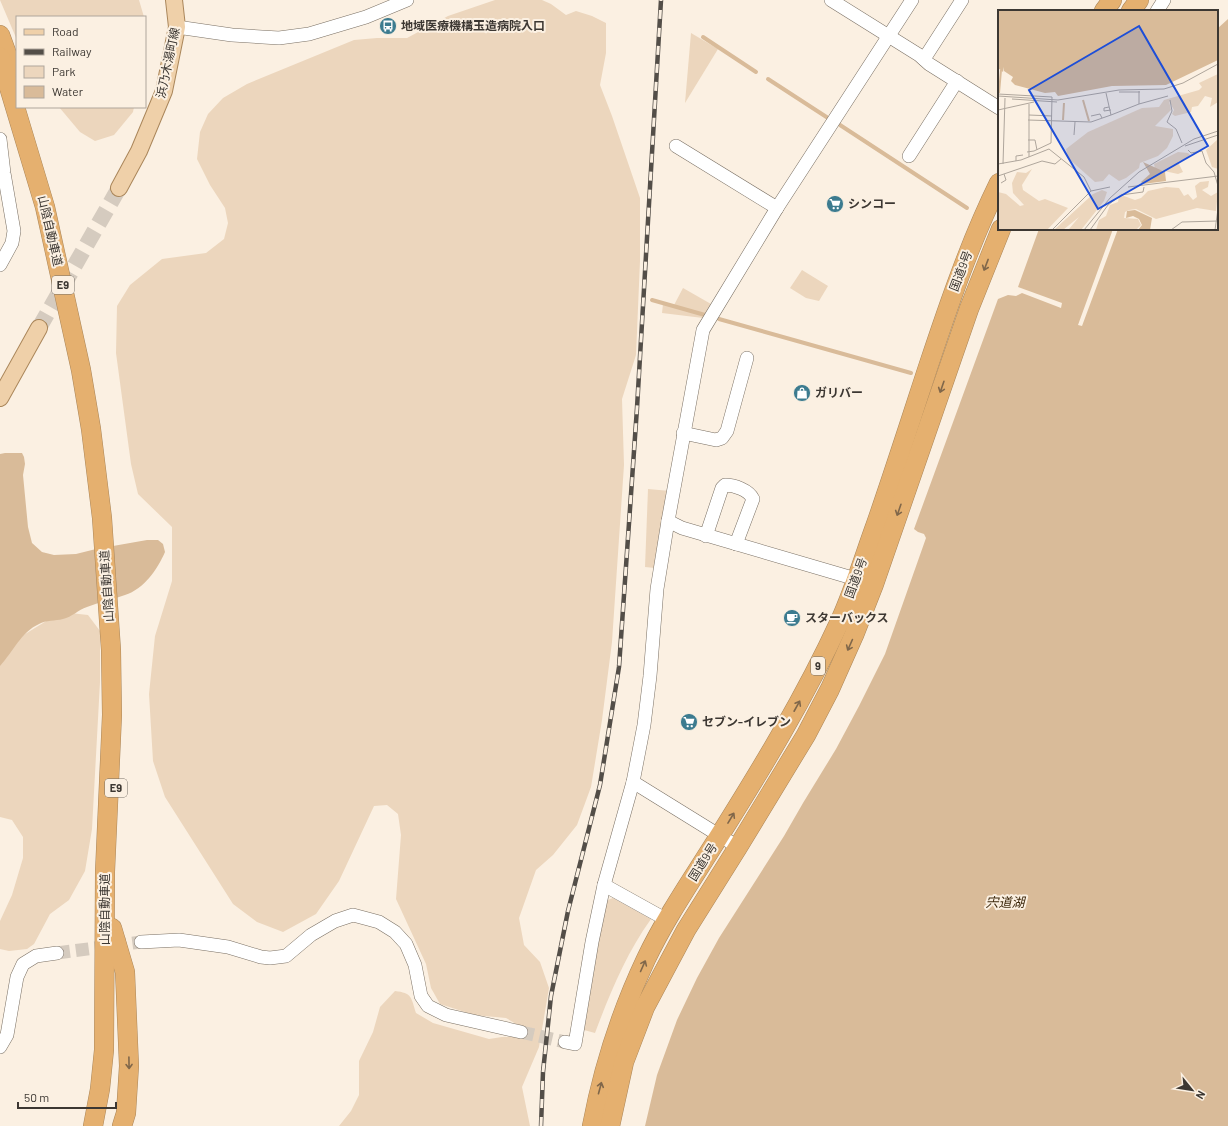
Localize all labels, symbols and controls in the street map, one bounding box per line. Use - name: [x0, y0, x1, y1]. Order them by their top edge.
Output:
- inset map: [998, 10, 1218, 230]
- legend: [16, 16, 146, 108]
- bus stop icon: 地域医療機構玉造病院入口: [378, 16, 398, 36]
- place label: 地域医療機構玉造病院入口: [401, 18, 545, 32]
- text: Road: [52, 24, 79, 38]
- street label: 浜乃木湯町線: [153, 26, 181, 99]
- text: Railway: [52, 44, 92, 58]
- text: Park: [52, 64, 76, 78]
- text: Water: [52, 84, 84, 98]
- street label: 山陰自動車道: [36, 194, 66, 267]
- supermarket icon: シンコー: [825, 194, 845, 214]
- place label: シンコー: [848, 196, 896, 210]
- street label: 国道9号: [946, 248, 974, 293]
- one-way arrow: [982, 259, 990, 271]
- road number: E9: [52, 276, 74, 294]
- one-way arrow: [937, 381, 945, 393]
- shop icon: ガリバー: [792, 383, 812, 403]
- place label: ガリバー: [815, 385, 863, 399]
- one-way arrow: [895, 503, 902, 516]
- street label: 山陰自動車道: [97, 550, 115, 622]
- street label: 国道9号: [841, 555, 869, 600]
- cafe icon: スターバックス: [782, 608, 802, 628]
- place label: スターバックス: [805, 610, 889, 624]
- one-way arrow: [846, 639, 853, 651]
- road number: 9: [811, 657, 825, 675]
- one-way arrow: [794, 700, 801, 712]
- supermarket icon: セブン-イレブン: [679, 712, 699, 732]
- place label: セブン-イレブン: [702, 714, 791, 728]
- road number: E9: [105, 779, 127, 797]
- one-way arrow: [727, 812, 735, 824]
- street label: 国道9号: [685, 840, 719, 883]
- street label: 山陰自動車道: [97, 873, 111, 945]
- water label: 宍道湖: [985, 894, 1026, 910]
- one-way arrow: [640, 960, 648, 972]
- one-way arrow: [125, 1056, 133, 1069]
- north arrow: [1172, 1070, 1212, 1110]
- one-way arrow: [597, 1082, 604, 1095]
- scale bar: [18, 1084, 116, 1110]
- text: N: [1194, 1089, 1209, 1102]
- text: 50 m: [24, 1090, 49, 1104]

